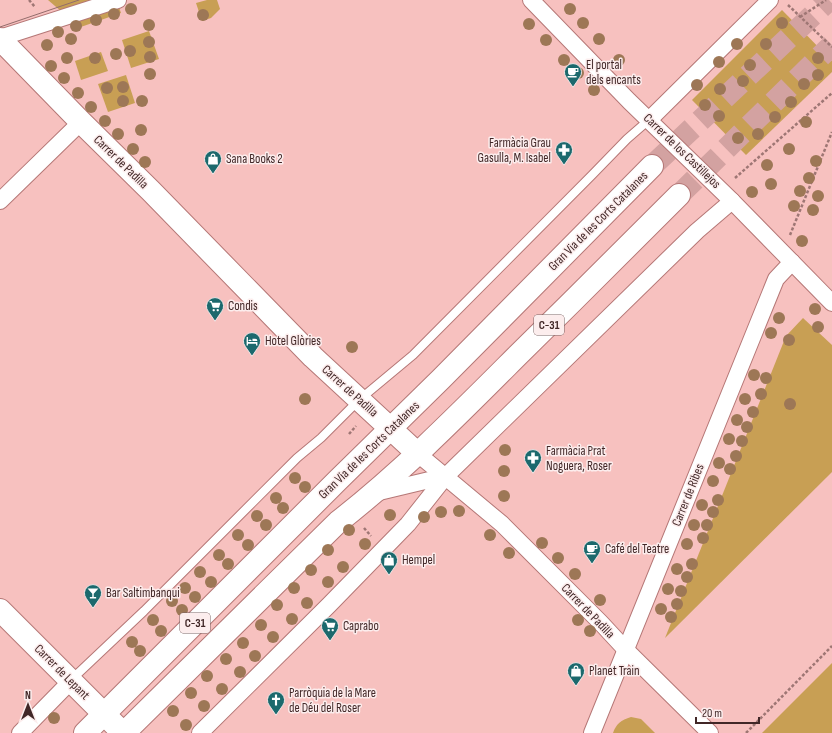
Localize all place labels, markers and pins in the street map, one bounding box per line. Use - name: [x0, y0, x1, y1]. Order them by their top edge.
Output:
- place label: El portal dels encants: [586, 57, 641, 88]
- cafe icon: El portal dels encants: [563, 62, 583, 87]
- place label: Farmàcia Grau Gasulla, M. Isabel: [478, 135, 551, 166]
- pharmacy icon: Farmàcia Grau Gasulla, M. Isabel: [554, 140, 574, 165]
- shop icon: Sana Books 2: [203, 149, 223, 174]
- place label: Sana Books 2: [226, 151, 283, 167]
- supermarket icon: Condis: [205, 296, 225, 321]
- place label: Condis: [228, 298, 258, 314]
- hotel icon: Hotel Glòries: [242, 331, 262, 356]
- place label: Hotel Glòries: [265, 333, 321, 349]
- place label: Farmàcia Prat Noguera, Roser: [546, 443, 612, 474]
- pharmacy icon: Farmàcia Prat Noguera, Roser: [523, 448, 543, 473]
- cafe icon: Café del Teatre: [582, 539, 602, 564]
- place label: Café del Teatre: [605, 541, 669, 557]
- shop icon: Hempel: [379, 550, 399, 575]
- place label: Hempel: [402, 552, 435, 568]
- bar icon: Bar Saltimbanqui: [83, 583, 103, 608]
- place label: Bar Saltimbanqui: [106, 585, 180, 601]
- supermarket icon: Caprabo: [320, 616, 340, 641]
- place label: Caprabo: [343, 618, 379, 634]
- shop icon: Planet Train: [566, 661, 586, 686]
- place label: Planet Train: [589, 663, 640, 679]
- place label: Parròquia de la Mare de Déu del Roser: [289, 685, 376, 716]
- church icon: Parròquia de la Mare de Déu del Roser: [266, 690, 286, 715]

